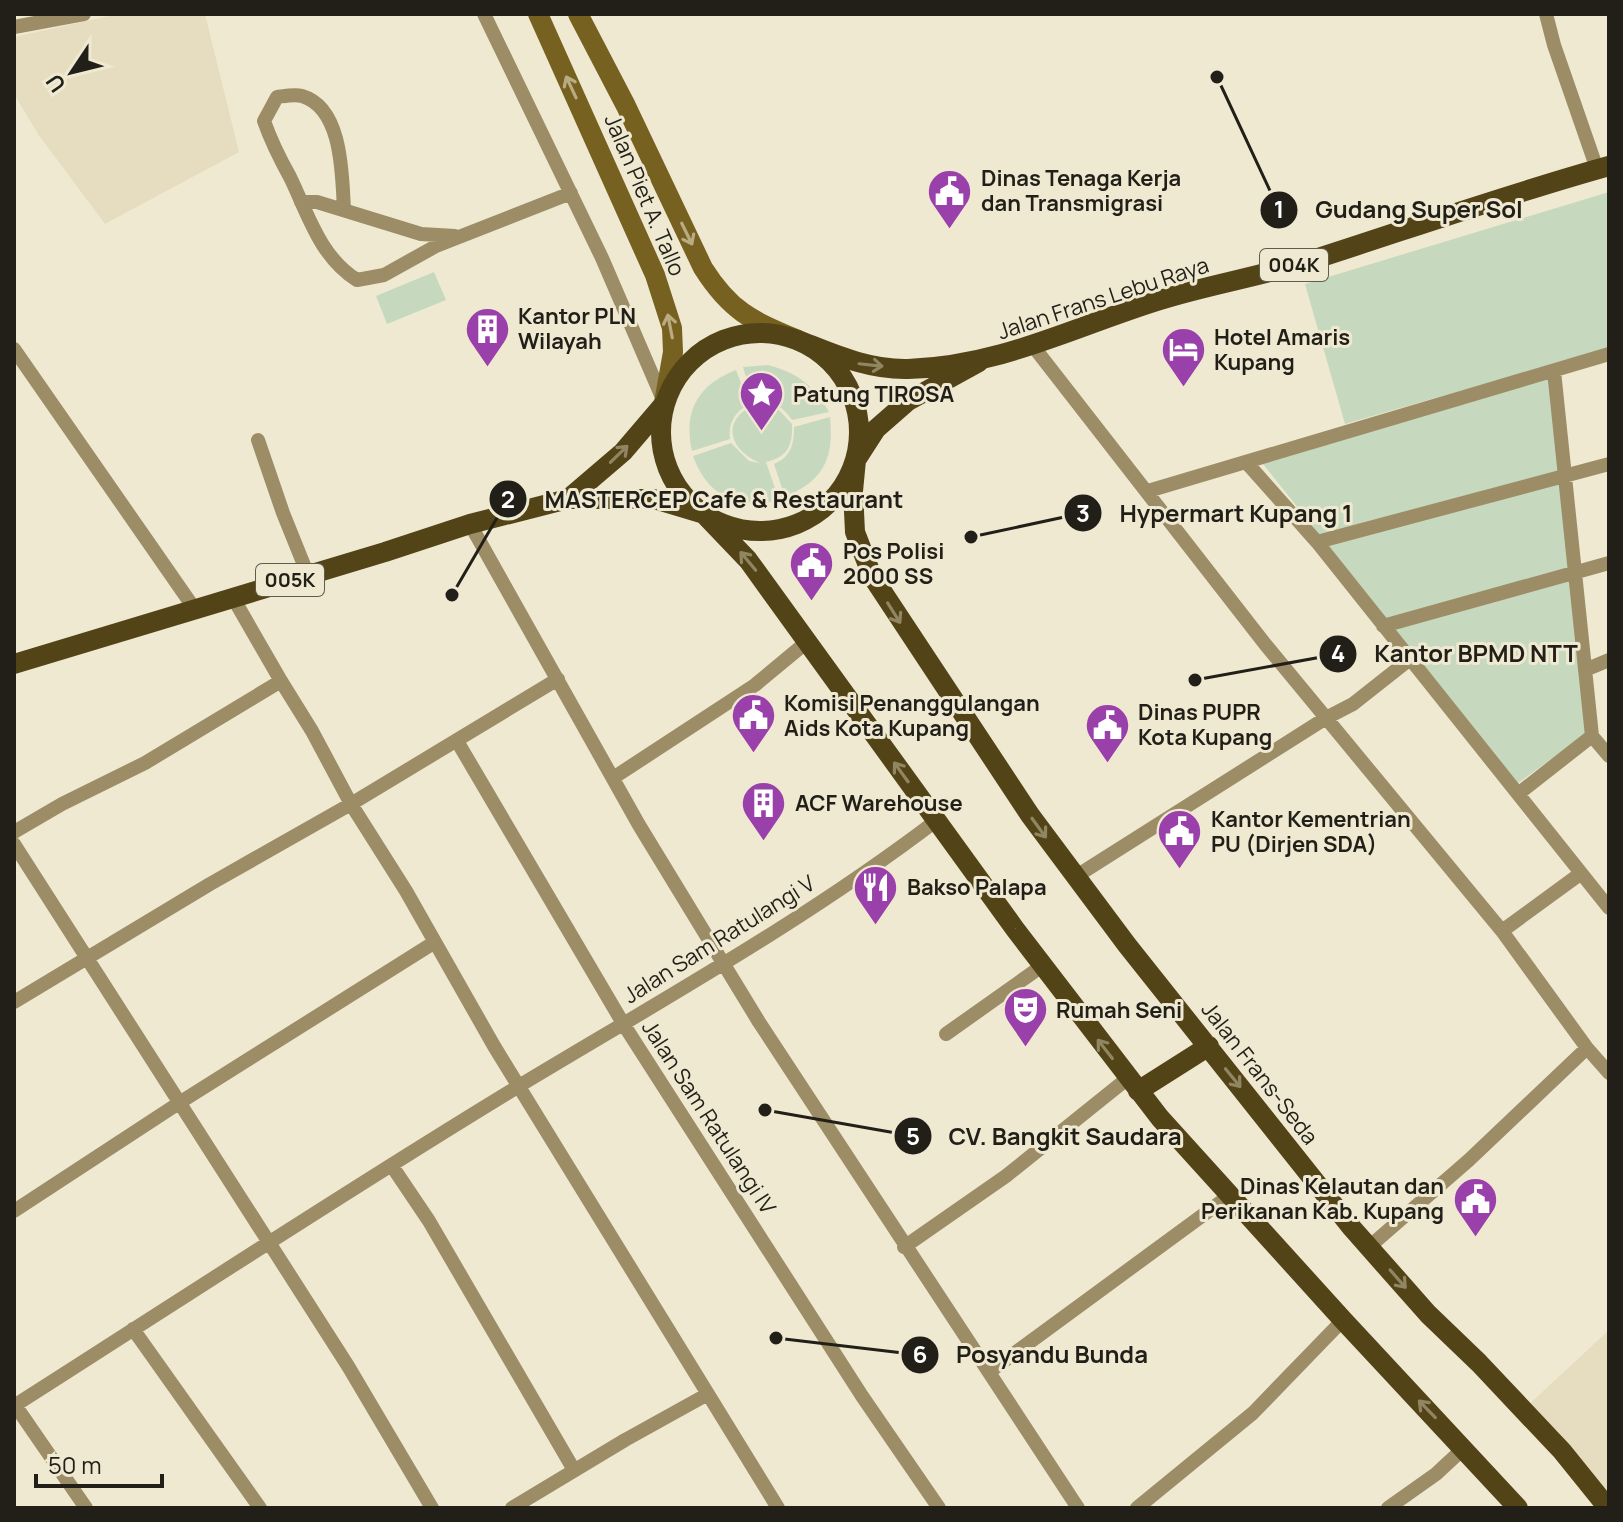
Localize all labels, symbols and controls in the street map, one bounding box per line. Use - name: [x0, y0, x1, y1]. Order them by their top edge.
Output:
- north arrow: [32, 32, 112, 112]
- text: U: [39, 68, 72, 99]
- one-way arrow: [563, 75, 578, 99]
- street label: Jalan Piet A. Tallo: [597, 110, 693, 280]
- place label: Dinas Tenaga Kerja dan Transmigrasi: [981, 163, 1181, 218]
- public building icon: Dinas Tenaga Kerja dan Transmigrasi: [926, 167, 974, 230]
- callout: Gudang Super Sol: [1259, 186, 1539, 234]
- text: 1: [1274, 192, 1284, 225]
- text: Gudang Super Sol: [1315, 192, 1523, 225]
- one-way arrow: [680, 222, 695, 246]
- road number: 004K: [1260, 249, 1328, 281]
- street label: Jalan Frans Lebu Raya: [994, 250, 1212, 346]
- place label: Kantor PLN Wilayah: [518, 301, 636, 356]
- building icon: Kantor PLN Wilayah: [463, 305, 511, 368]
- one-way arrow: [662, 314, 677, 340]
- place label: Hotel Amaris Kupang: [1214, 322, 1350, 377]
- hotel icon: Hotel Amaris Kupang: [1159, 326, 1207, 389]
- one-way arrow: [857, 358, 884, 373]
- place icon: Patung TIROSA: [738, 370, 786, 433]
- place label: Patung TIROSA: [793, 379, 954, 409]
- one-way arrow: [609, 445, 629, 464]
- callout: MASTERCEP Cafe & Restaurant: [488, 475, 919, 523]
- text: 2: [501, 482, 515, 515]
- text: MASTERCEP Cafe & Restaurant: [545, 482, 903, 515]
- callout: Hypermart Kupang 1: [1063, 489, 1368, 537]
- text: 3: [1076, 496, 1090, 529]
- text: Hypermart Kupang 1: [1119, 496, 1353, 529]
- place label: Pos Polisi 2000 SS: [843, 536, 944, 591]
- public building icon: Pos Polisi 2000 SS: [788, 540, 836, 603]
- one-way arrow: [739, 552, 757, 572]
- road number: 005K: [256, 564, 324, 596]
- one-way arrow: [886, 601, 903, 623]
- callout: Kantor BPMD NTT: [1318, 630, 1594, 678]
- text: 4: [1331, 636, 1345, 669]
- text: Kantor BPMD NTT: [1374, 636, 1578, 669]
- place label: Komisi Penanggulangan Aids Kota Kupang: [784, 688, 1040, 743]
- public building icon: Komisi Penanggulangan Aids Kota Kupang: [729, 692, 777, 755]
- place label: Dinas PUPR Kota Kupang: [1138, 697, 1272, 752]
- public building icon: Dinas PUPR Kota Kupang: [1083, 701, 1131, 764]
- one-way arrow: [893, 761, 909, 783]
- building icon: ACF Warehouse: [740, 779, 788, 842]
- place label: ACF Warehouse: [795, 788, 963, 818]
- place label: Kantor Kementrian PU (Dirjen SDA): [1211, 804, 1411, 859]
- public building icon: Kantor Kementrian PU (Dirjen SDA): [1156, 808, 1204, 871]
- one-way arrow: [1031, 817, 1048, 839]
- restaurant icon: Bakso Palapa: [852, 863, 900, 926]
- street label: Jalan Sam Ratulangi V: [618, 868, 821, 1010]
- place label: Bakso Palapa: [907, 872, 1047, 902]
- theatre icon: Rumah Seni: [1001, 986, 1049, 1049]
- place label: Rumah Seni: [1056, 995, 1182, 1025]
- street label: Jalan Frans-Seda: [1195, 995, 1325, 1151]
- street label: Jalan Sam Ratulangi IV: [635, 1014, 783, 1220]
- one-way arrow: [1096, 1039, 1114, 1060]
- one-way arrow: [1224, 1067, 1242, 1088]
- callout: CV. Bangkit Saudara: [893, 1112, 1198, 1160]
- text: 5: [906, 1119, 920, 1152]
- text: CV. Bangkit Saudara: [948, 1119, 1182, 1152]
- place label: Dinas Kelautan dan Perikanan Kab. Kupang: [1201, 1171, 1444, 1226]
- public building icon: Dinas Kelautan dan Perikanan Kab. Kupang: [1451, 1175, 1499, 1238]
- one-way arrow: [1388, 1269, 1406, 1289]
- callout: Posyandu Bunda: [900, 1331, 1164, 1379]
- text: 6: [913, 1337, 927, 1370]
- text: Posyandu Bunda: [956, 1337, 1148, 1370]
- one-way arrow: [1419, 1400, 1437, 1420]
- scale bar: [36, 1438, 162, 1488]
- text: 50 m: [48, 1448, 102, 1481]

